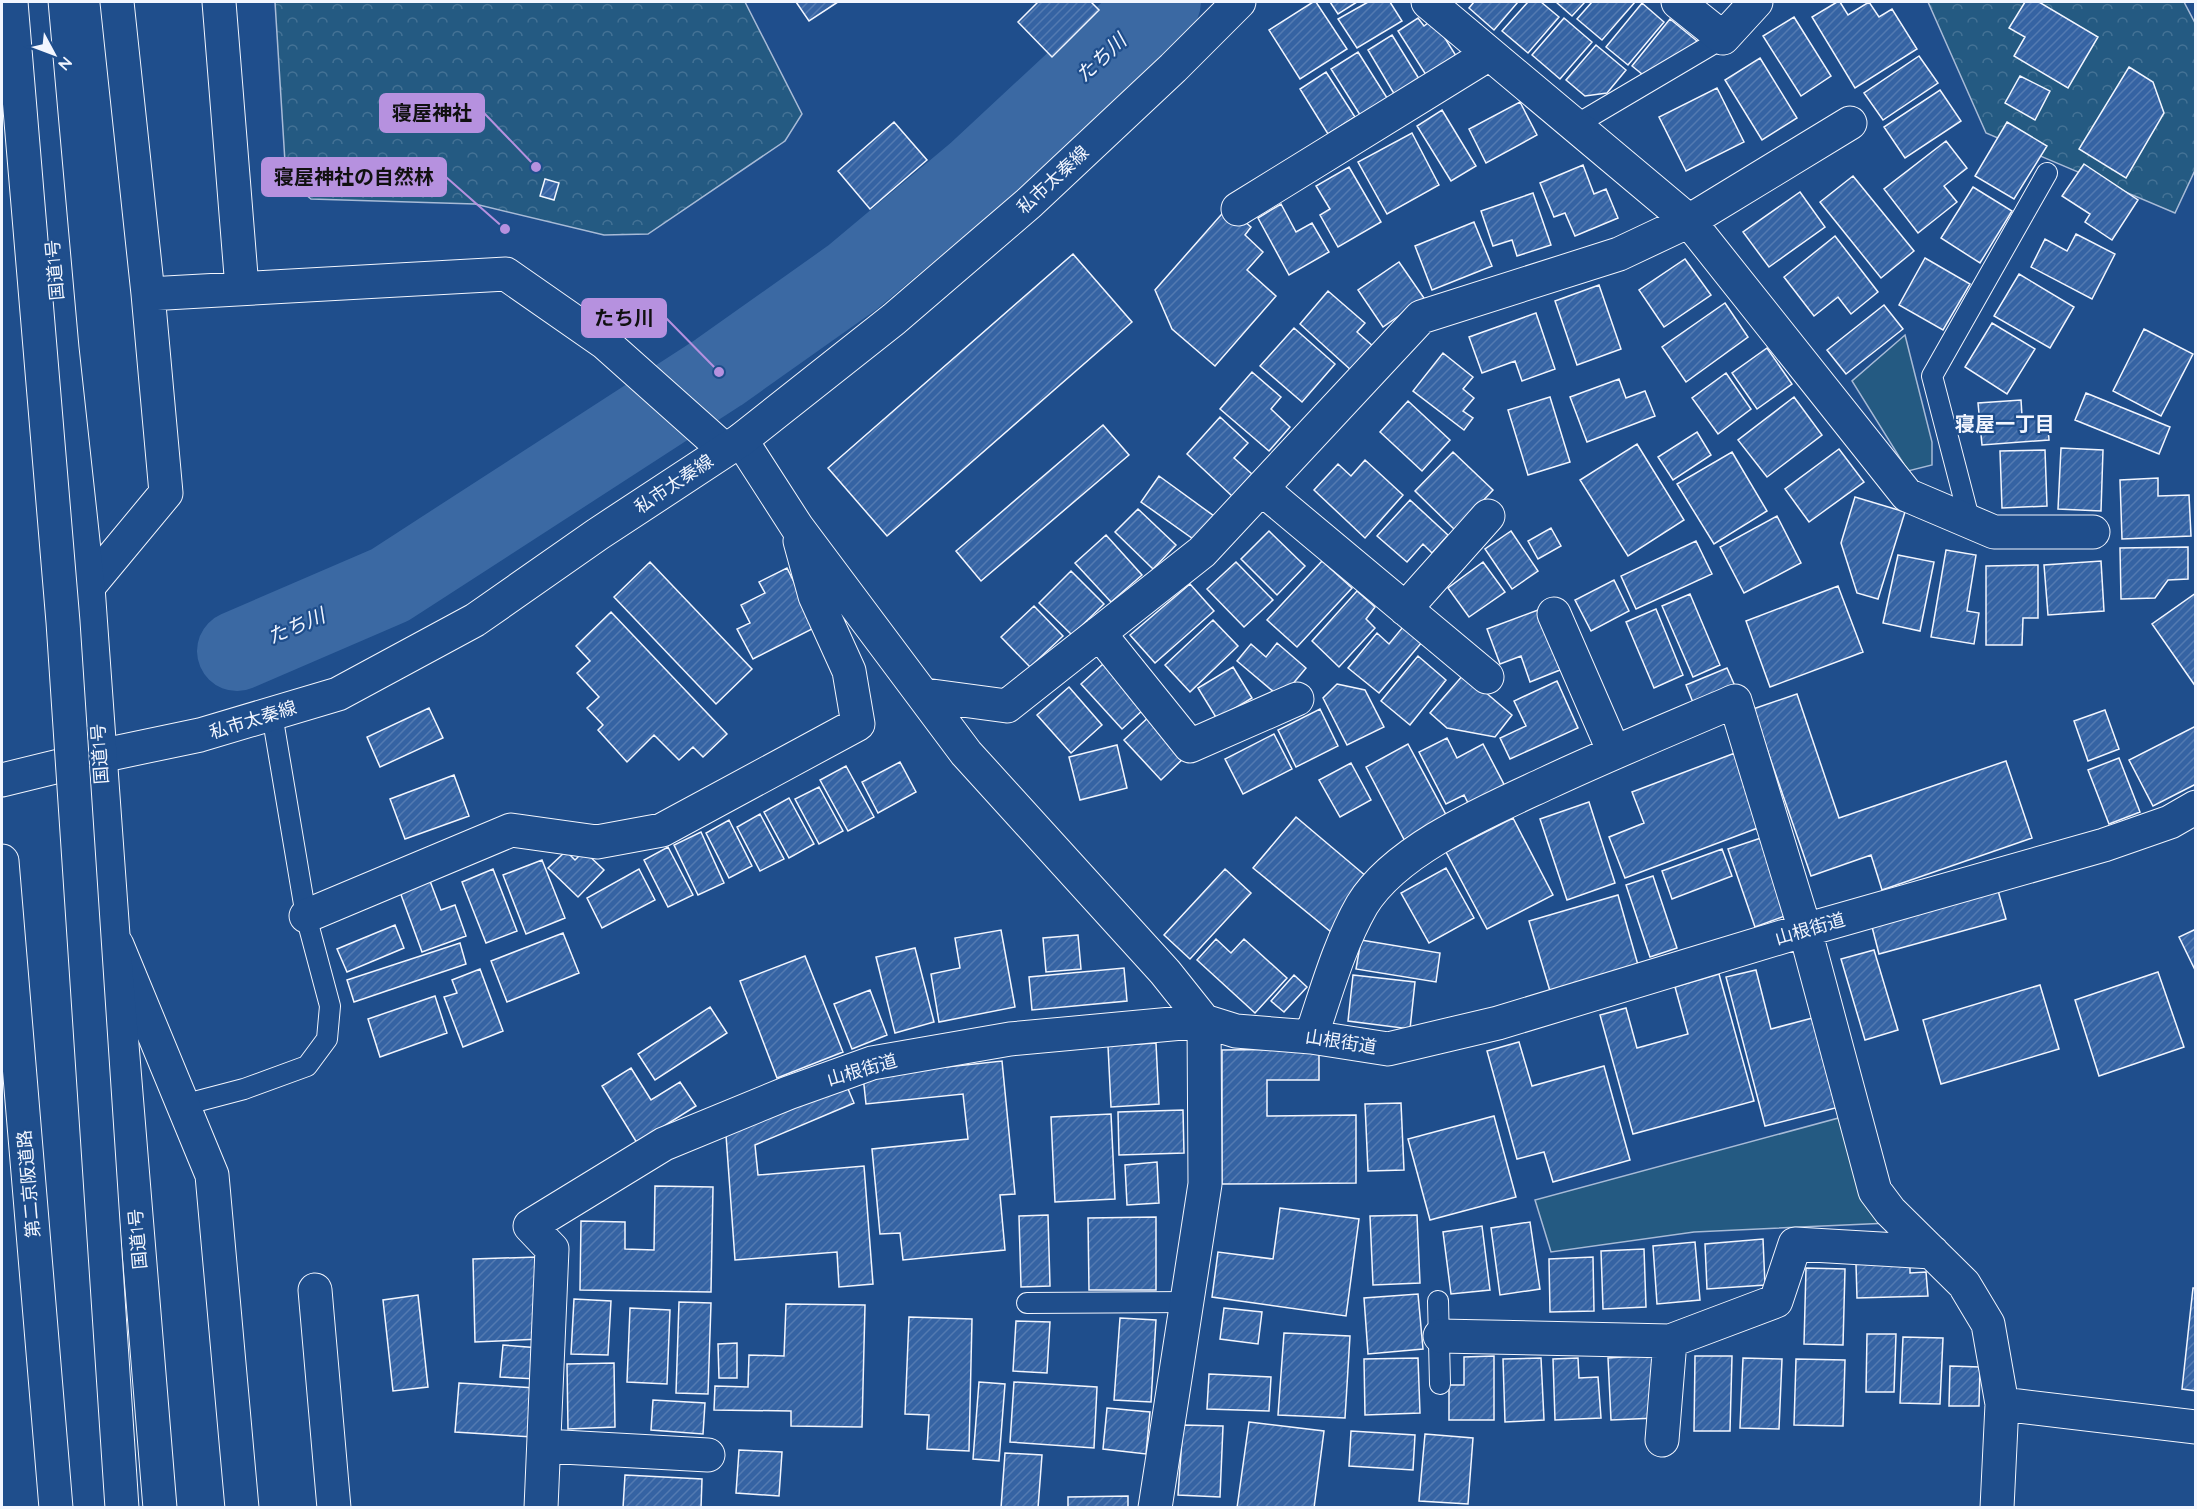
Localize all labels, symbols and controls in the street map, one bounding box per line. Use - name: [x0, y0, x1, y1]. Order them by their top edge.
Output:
- north arrow: [24, 24, 84, 84]
- water label: たち川: [1070, 27, 1133, 87]
- text: N: [54, 53, 77, 75]
- callout: 寝屋神社: [380, 94, 484, 132]
- text: 寝屋神社: [392, 100, 472, 125]
- street label: 私市太秦線: [1012, 141, 1093, 219]
- callout: 寝屋神社の自然林: [262, 158, 446, 196]
- text: 寝屋神社の自然林: [274, 164, 434, 189]
- street label: 国道1号: [40, 239, 69, 301]
- callout: たち川: [582, 299, 666, 337]
- text: たち川: [594, 305, 654, 330]
- district label: 寝屋一丁目: [1955, 411, 2055, 436]
- street label: 私市太秦線: [630, 449, 717, 518]
- water label: たち川: [263, 602, 330, 649]
- street label: 私市太秦線: [206, 695, 299, 744]
- street label: 国道1号: [86, 723, 113, 785]
- street label: 山根街道: [1772, 908, 1848, 949]
- street label: 山根街道: [1304, 1025, 1378, 1058]
- street label: 山根街道: [824, 1049, 900, 1090]
- street label: 第二京阪道路: [12, 1129, 45, 1239]
- street label: 国道1号: [123, 1208, 152, 1270]

